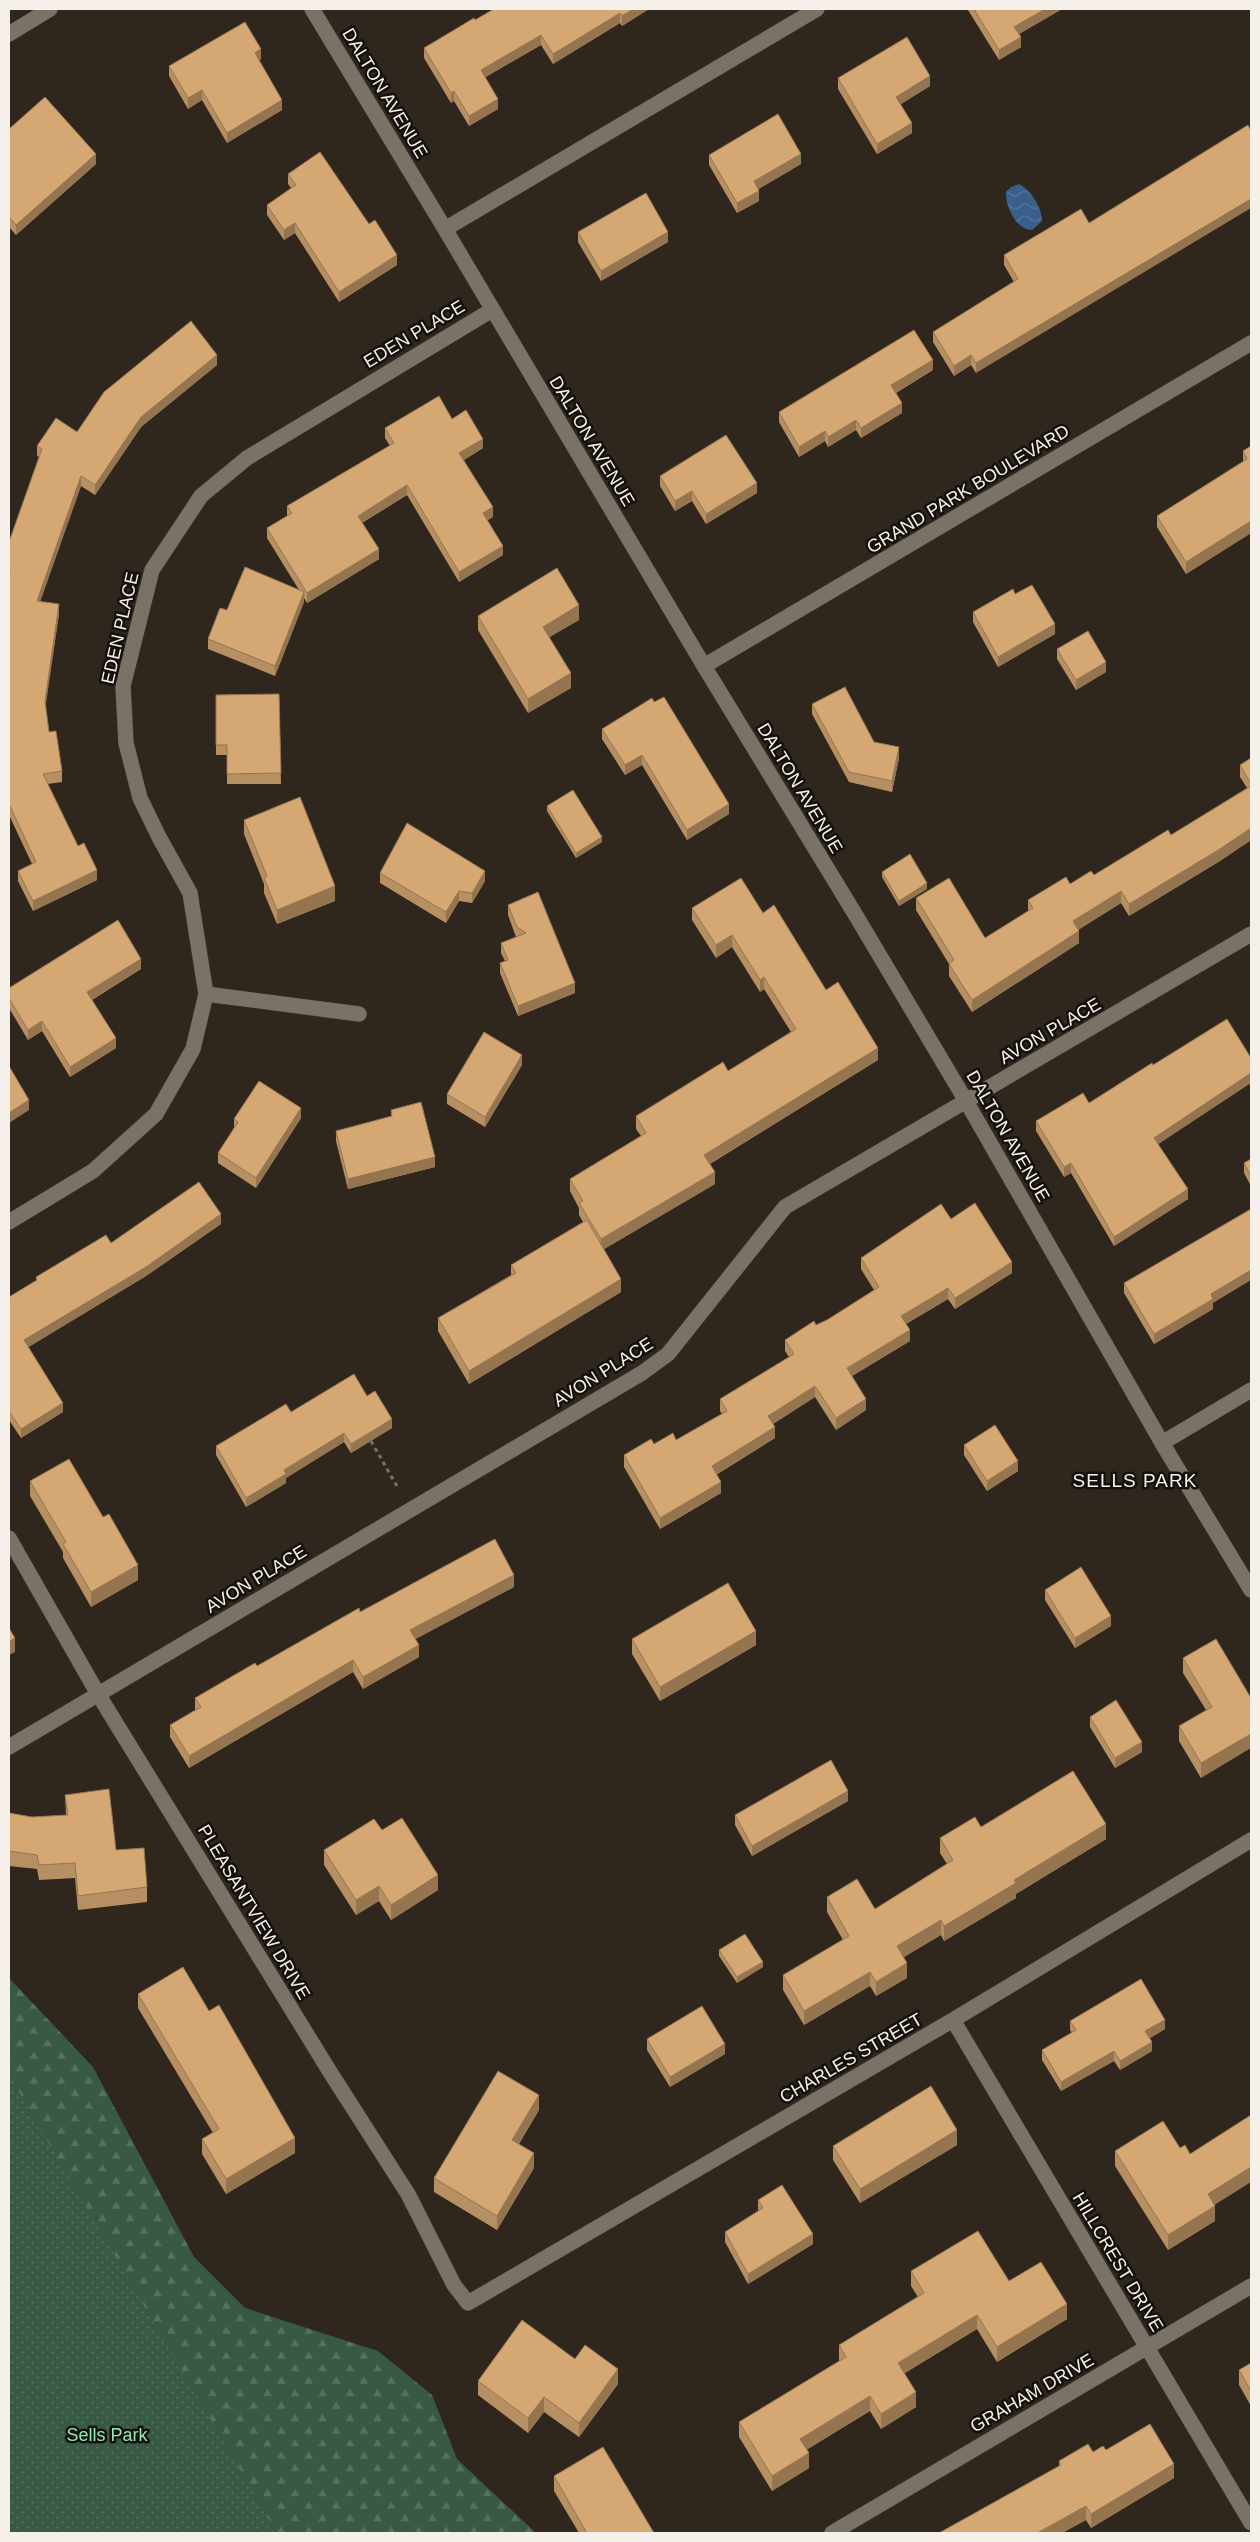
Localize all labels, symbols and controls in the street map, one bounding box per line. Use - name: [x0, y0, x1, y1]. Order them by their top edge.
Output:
- street label: DALTON AVENUE: [338, 24, 432, 162]
- street label: EDEN PLACE: [360, 296, 468, 372]
- street label: DALTON AVENUE: [545, 372, 639, 510]
- street label: GRAND PARK BOULEVARD: [863, 421, 1073, 557]
- street label: EDEN PLACE: [97, 570, 143, 686]
- street label: DALTON AVENUE: [753, 719, 847, 857]
- street label: AVON PLACE: [996, 994, 1104, 1068]
- street label: DALTON AVENUE: [962, 1067, 1054, 1205]
- street label: AVON PLACE: [549, 1333, 657, 1411]
- district label: SELLS PARK: [1073, 1470, 1197, 1491]
- street label: AVON PLACE: [202, 1541, 310, 1617]
- street label: PLEASANTVIEW DRIVE: [194, 1821, 314, 2003]
- street label: CHARLES STREET: [776, 2009, 926, 2107]
- street label: HILLCREST DRIVE: [1069, 2189, 1167, 2335]
- street label: GRAHAM DRIVE: [967, 2350, 1097, 2436]
- park label: Sells Park: [66, 2425, 149, 2445]

